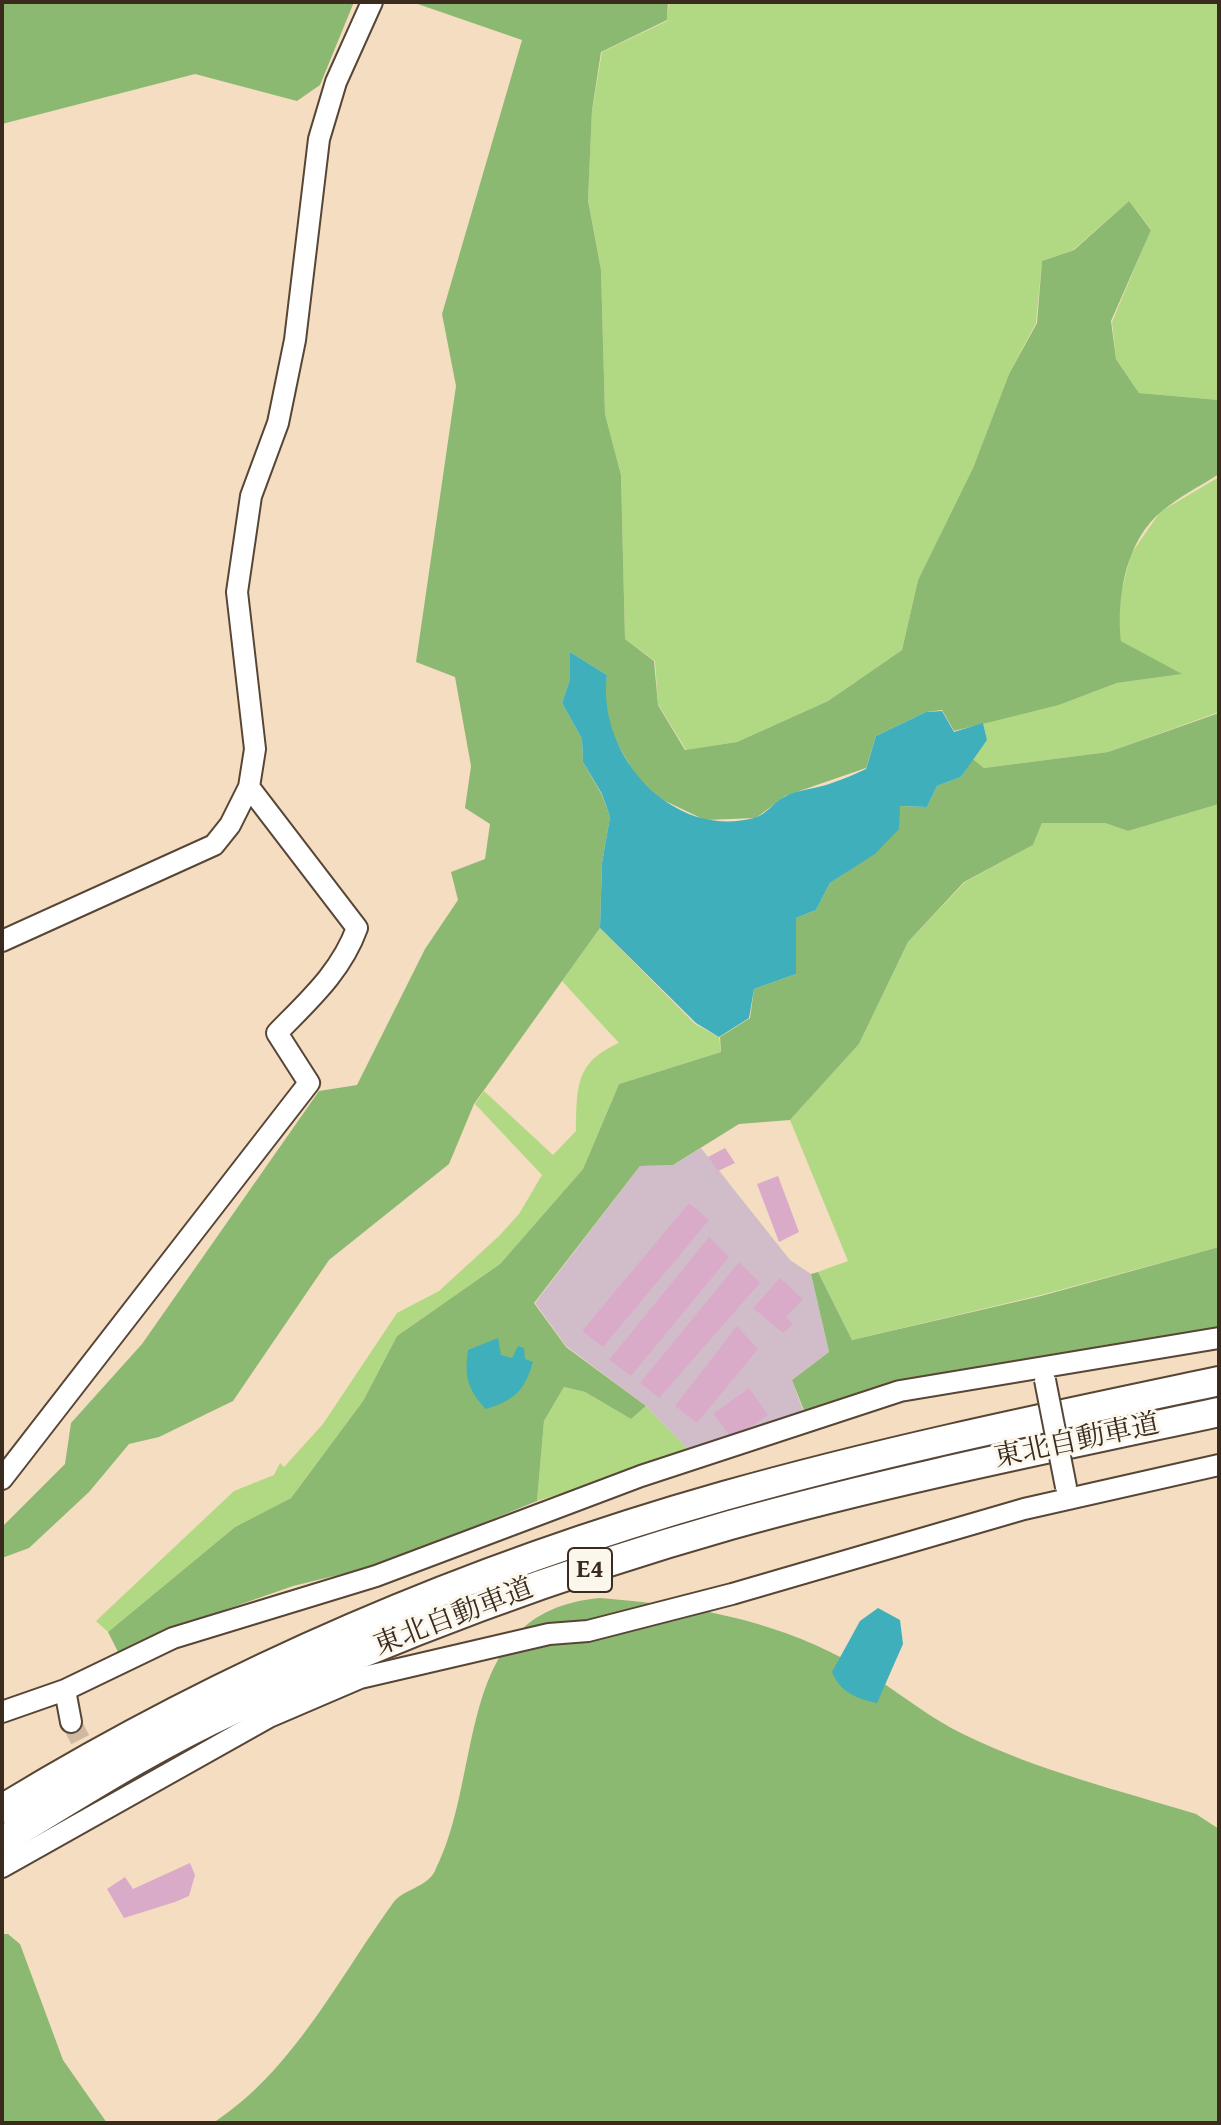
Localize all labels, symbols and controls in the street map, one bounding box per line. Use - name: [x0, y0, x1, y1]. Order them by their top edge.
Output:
- street label: 東北自動車道: [991, 1408, 1163, 1476]
- road number: E4: [568, 1548, 612, 1592]
- street label: 東北自動車道: [370, 1572, 538, 1664]

